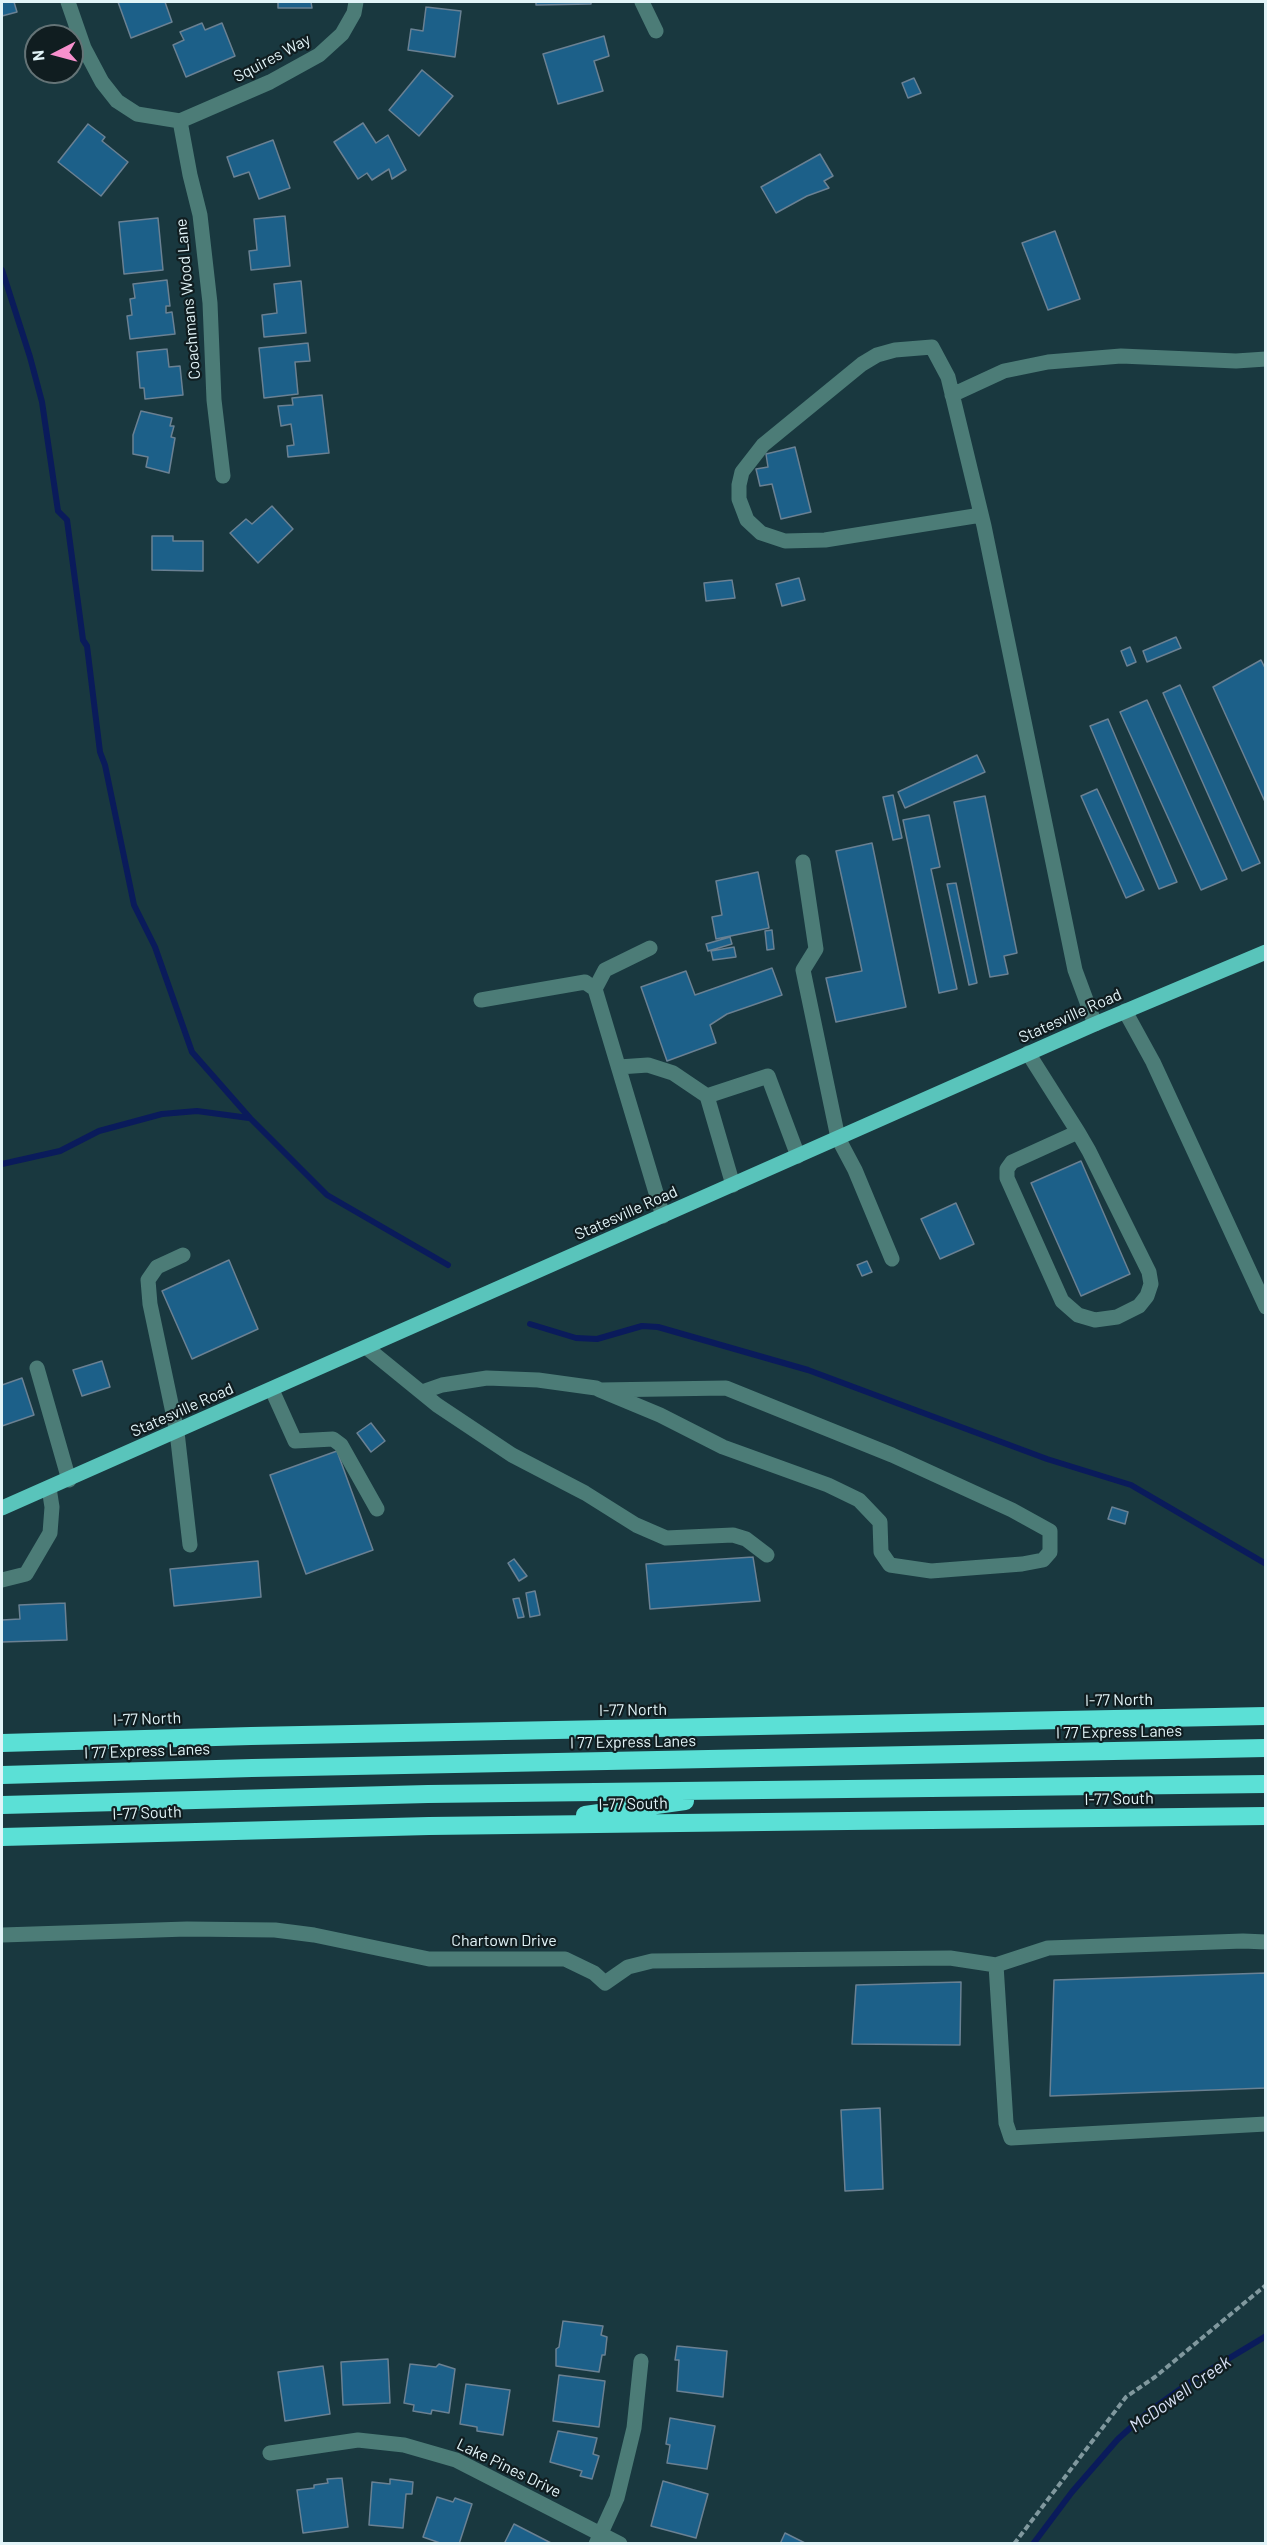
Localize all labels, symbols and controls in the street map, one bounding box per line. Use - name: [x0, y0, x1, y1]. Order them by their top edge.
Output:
- north arrow: [24, 24, 84, 84]
- street label: Squires Way: [230, 30, 314, 86]
- text: N: [28, 49, 48, 62]
- street label: Coachmans Wood Lane: [171, 218, 205, 380]
- street label: Statesville Road: [1016, 985, 1124, 1047]
- street label: Statesville Road: [572, 1182, 680, 1244]
- street label: Statesville Road: [128, 1379, 236, 1441]
- street label: I-77 North: [1085, 1690, 1153, 1710]
- street label: I-77 North: [599, 1700, 667, 1720]
- street label: I-77 North: [113, 1708, 181, 1730]
- street label: I 77 Express Lanes: [1056, 1721, 1182, 1743]
- street label: I 77 Express Lanes: [570, 1731, 696, 1753]
- street label: I 77 Express Lanes: [84, 1739, 210, 1763]
- street label: I-77 South: [1084, 1789, 1154, 1809]
- street label: I-77 South: [598, 1794, 668, 1814]
- street label: I-77 South: [112, 1802, 182, 1824]
- street label: Chartown Drive: [451, 1931, 557, 1951]
- water label: McDowell Creek: [1125, 2351, 1235, 2437]
- street label: Lake Pines Drive: [454, 2434, 564, 2502]

